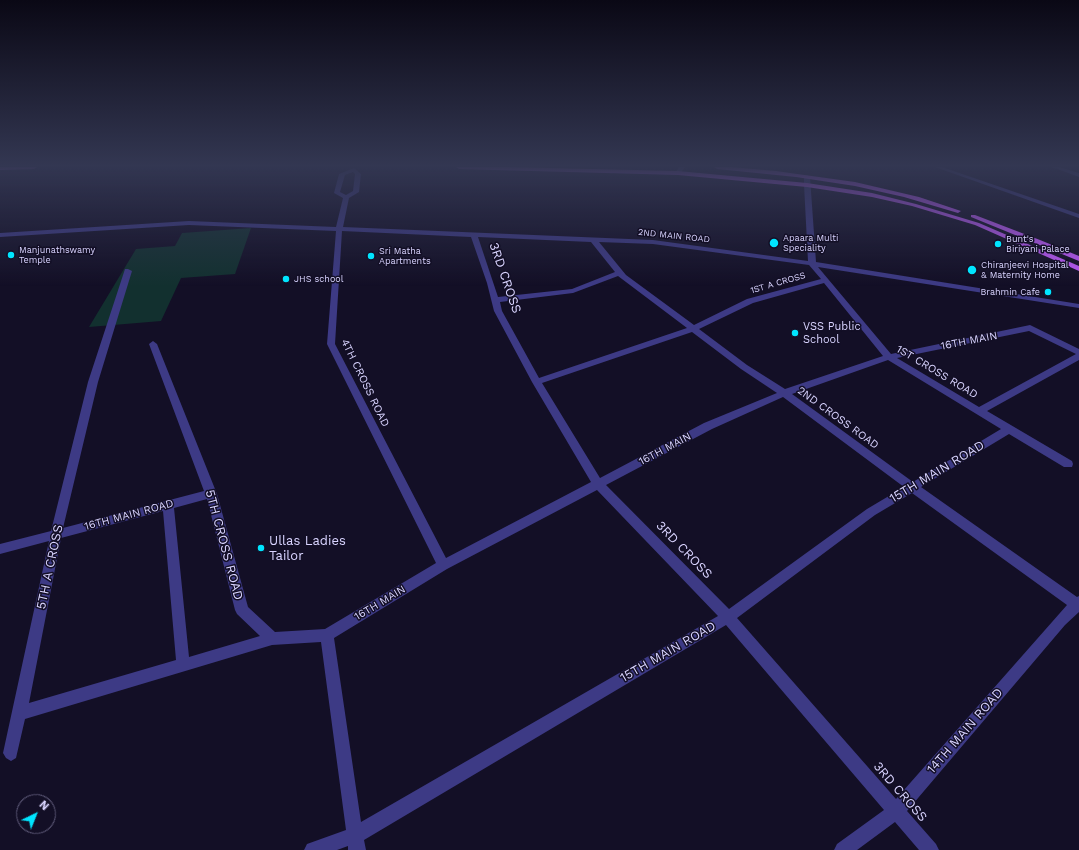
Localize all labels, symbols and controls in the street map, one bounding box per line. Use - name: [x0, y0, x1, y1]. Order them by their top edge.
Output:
- street label: 2ND MAIN ROAD: [637, 227, 711, 245]
- place label: Apaara Multi Speciality: [783, 233, 838, 254]
- place label: Bunt's Biriyani Palace: [1006, 234, 1070, 255]
- marker: Apaara Multi Speciality: [768, 237, 780, 249]
- marker: Bunt's Biriyani Palace: [993, 239, 1003, 249]
- street label: 3RD CROSS: [486, 241, 524, 315]
- place label: Manjunathswamy Temple: [19, 245, 95, 266]
- place label: Sri Matha Apartments: [379, 246, 431, 267]
- marker: Manjunathswamy Temple: [6, 250, 16, 260]
- marker: Sri Matha Apartments: [366, 251, 376, 261]
- place label: Chiranjeevi Hospital & Maternity Home: [981, 260, 1068, 281]
- marker: Chiranjeevi Hospital & Maternity Home: [966, 264, 978, 276]
- street label: 1ST A CROSS: [749, 270, 807, 296]
- marker: JHS school: [281, 274, 291, 284]
- place label: JHS school: [294, 274, 343, 284]
- place label: Brahmin Cafe: [980, 287, 1040, 297]
- marker: Brahmin Cafe: [1043, 287, 1053, 297]
- place label: VSS Public School: [803, 320, 861, 346]
- marker: VSS Public School: [790, 328, 800, 338]
- street label: 16TH MAIN: [940, 329, 998, 353]
- street label: 4TH CROSS ROAD: [338, 337, 392, 429]
- street label: 1ST CROSS ROAD: [894, 342, 980, 402]
- street label: 2ND CROSS ROAD: [795, 384, 881, 452]
- street label: 16TH MAIN: [637, 430, 693, 468]
- street label: 15TH MAIN ROAD: [887, 438, 987, 506]
- street label: 5TH CROSS ROAD: [202, 488, 246, 602]
- street label: 16TH MAIN ROAD: [83, 497, 175, 533]
- street label: 3RD CROSS: [653, 518, 715, 582]
- street label: 5TH A CROSS: [33, 523, 67, 611]
- place label: Ullas Ladies Tailor: [269, 533, 346, 564]
- marker: Ullas Ladies Tailor: [256, 543, 266, 553]
- street label: 16TH MAIN: [352, 583, 408, 623]
- street label: 15TH MAIN ROAD: [617, 618, 719, 686]
- street label: 14TH MAIN ROAD: [924, 685, 1006, 777]
- street label: 3RD CROSS: [870, 759, 930, 825]
- north arrow: [16, 794, 56, 834]
- text: N: [36, 798, 51, 813]

